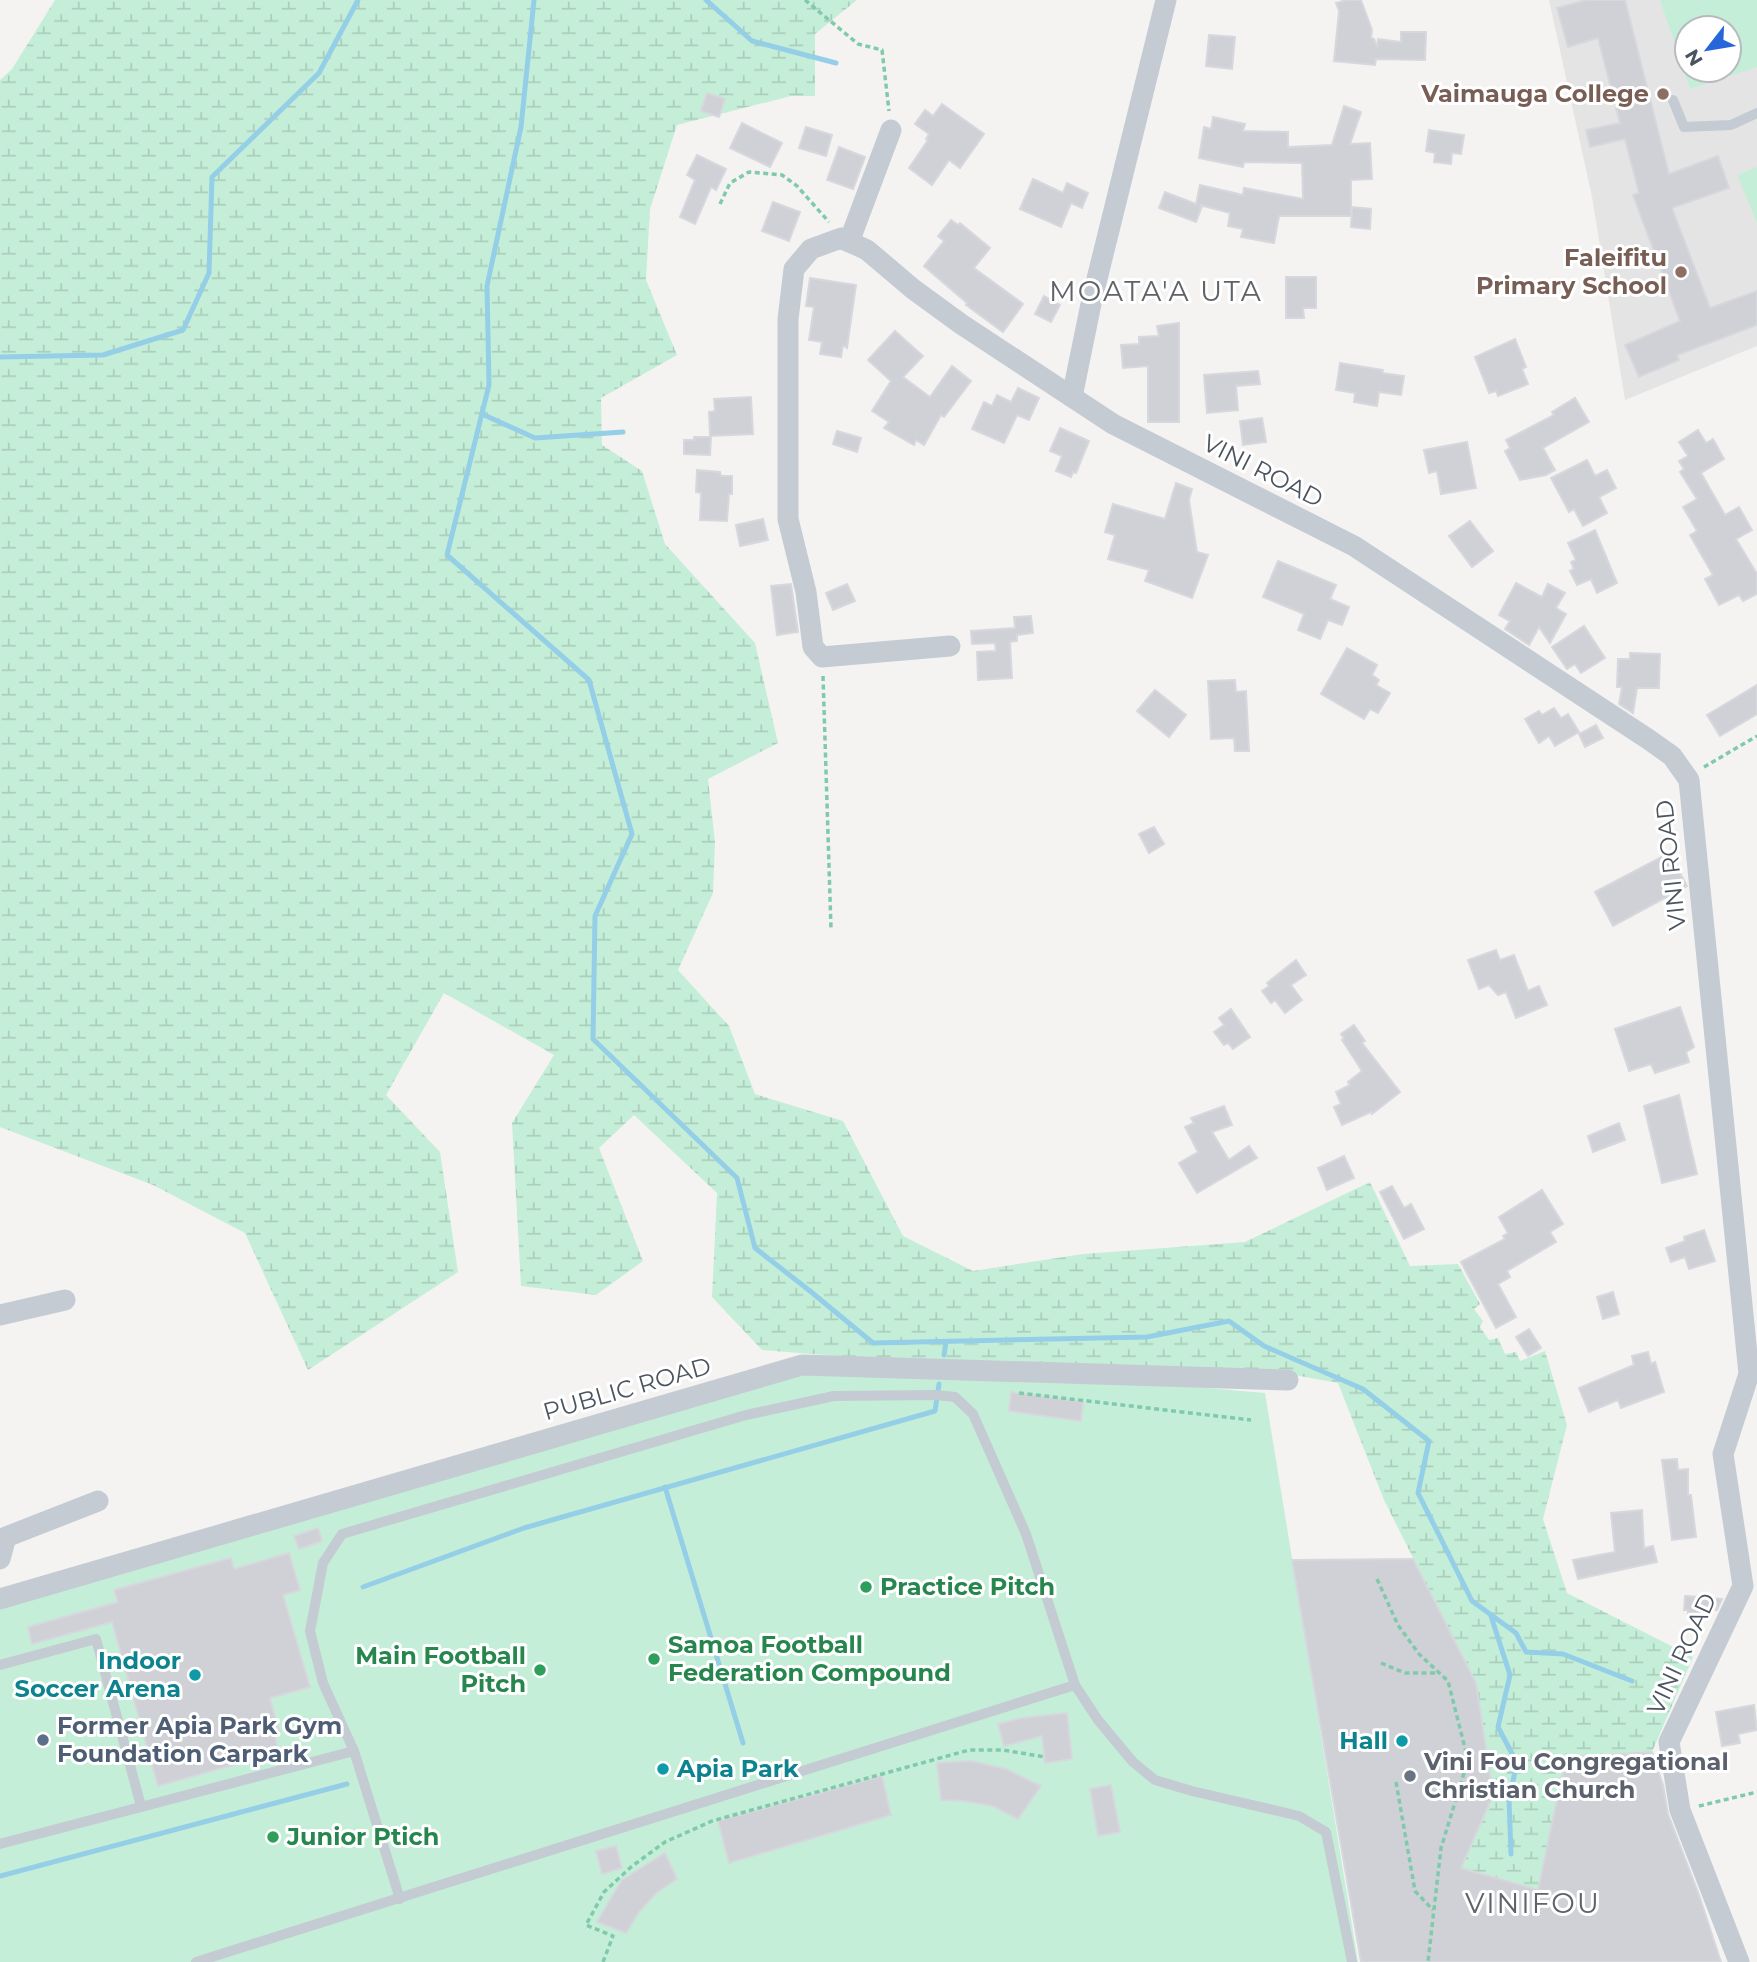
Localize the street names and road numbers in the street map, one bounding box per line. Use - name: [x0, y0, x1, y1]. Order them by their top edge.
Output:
- street label: VINI ROAD: [1198, 428, 1328, 513]
- street label: VINI ROAD: [1649, 798, 1692, 932]
- street label: PUBLIC ROAD: [540, 1351, 714, 1426]
- street label: VINI ROAD: [1641, 1588, 1722, 1719]

